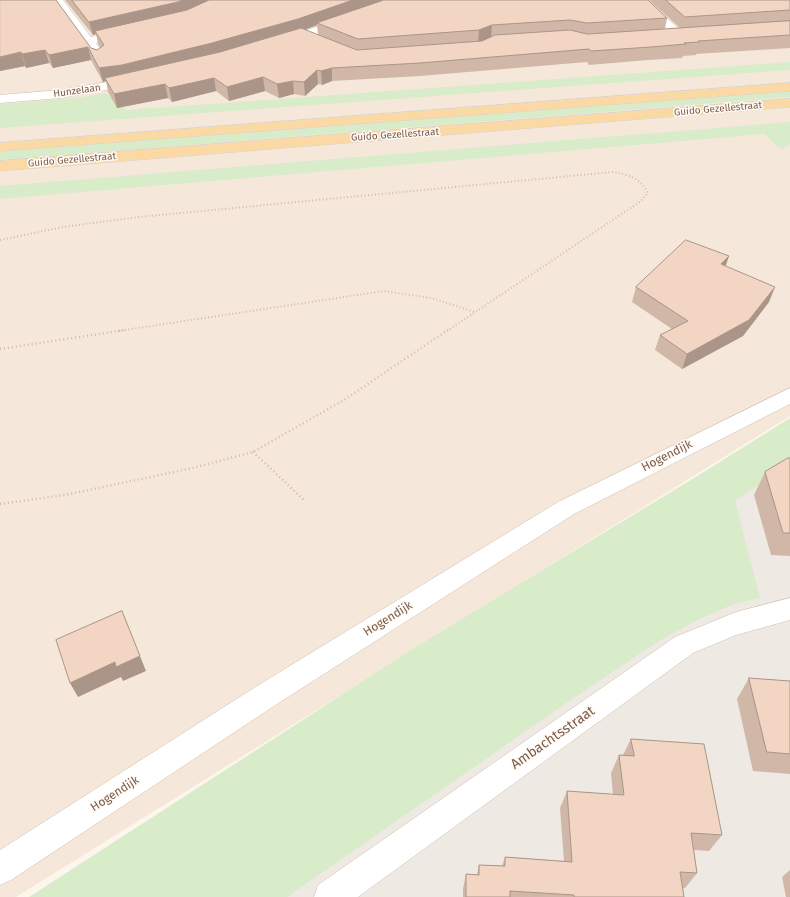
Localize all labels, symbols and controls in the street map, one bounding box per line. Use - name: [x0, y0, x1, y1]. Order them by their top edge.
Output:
- street label: Hunzelaan: [52, 82, 102, 100]
- street label: Guido Gezellestraat: [673, 99, 763, 119]
- street label: Guido Gezellestraat: [351, 126, 439, 144]
- street label: Guido Gezellestraat: [27, 150, 117, 170]
- street label: Hogendijk: [639, 437, 695, 475]
- street label: Hogendijk: [361, 598, 415, 640]
- street label: Ambachtsstraat: [508, 703, 598, 773]
- street label: Hogendijk: [88, 773, 142, 815]

